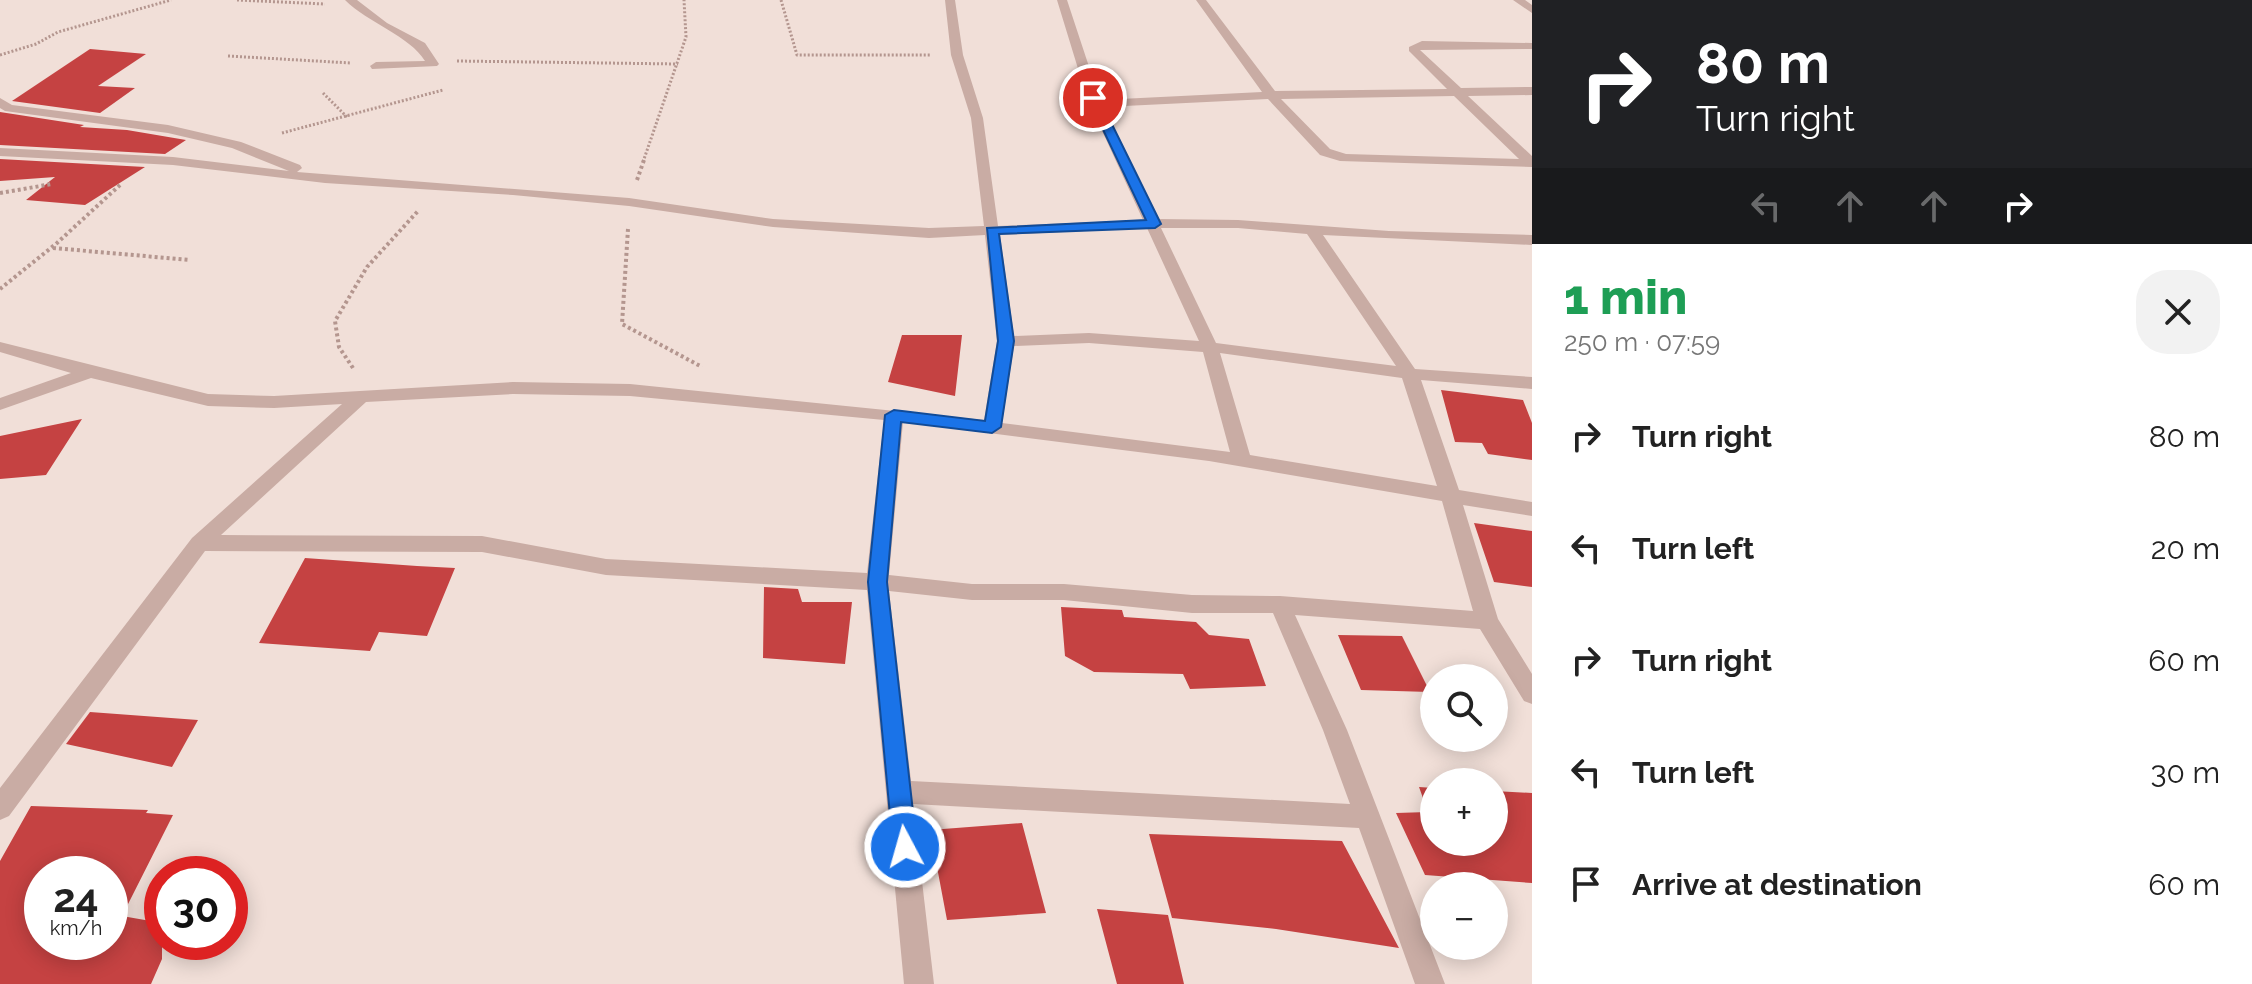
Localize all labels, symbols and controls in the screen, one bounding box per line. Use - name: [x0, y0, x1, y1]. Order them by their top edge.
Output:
- text: 80 m: [1696, 30, 1830, 96]
- icon: right: [1564, 32, 1668, 136]
- pin: [1059, 64, 1127, 132]
- icon: arrive: [1071, 76, 1115, 120]
- text: Turn right: [1696, 97, 1855, 139]
- icon: left: [1744, 184, 1788, 228]
- icon: ahead: [1828, 184, 1872, 228]
- icon: ahead: [1912, 184, 1956, 228]
- icon: right: [1996, 184, 2040, 228]
- text: 1 min: [1564, 269, 1687, 325]
- button: close: [2136, 270, 2220, 354]
- text: 250 m · 07:59: [1564, 327, 1720, 357]
- icon: right: [1564, 414, 1608, 458]
- text: Turn right: [1632, 419, 1772, 454]
- text: 80 m: [2149, 419, 2220, 454]
- icon: left: [1564, 526, 1608, 570]
- text: Turn left: [1632, 531, 1754, 566]
- text: 20 m: [2151, 531, 2220, 566]
- icon: right: [1564, 638, 1608, 682]
- text: Turn right: [1632, 643, 1772, 678]
- text: 60 m: [2148, 643, 2220, 678]
- map controls: [1420, 664, 1508, 960]
- button: search: [1420, 664, 1508, 752]
- icon: left: [1564, 750, 1608, 794]
- text: Turn left: [1632, 755, 1754, 790]
- text: 30 m: [2150, 755, 2220, 790]
- button: +: [1420, 768, 1508, 856]
- position arrow: [863, 805, 947, 889]
- speed limit sign: 30: [144, 856, 248, 960]
- icon: arrive: [1564, 862, 1608, 906]
- text: Arrive at destination: [1632, 867, 1922, 902]
- text: 60 m: [2148, 867, 2220, 902]
- button: −: [1420, 872, 1508, 960]
- text: 24: [53, 874, 99, 921]
- text: km/h: [50, 916, 102, 940]

